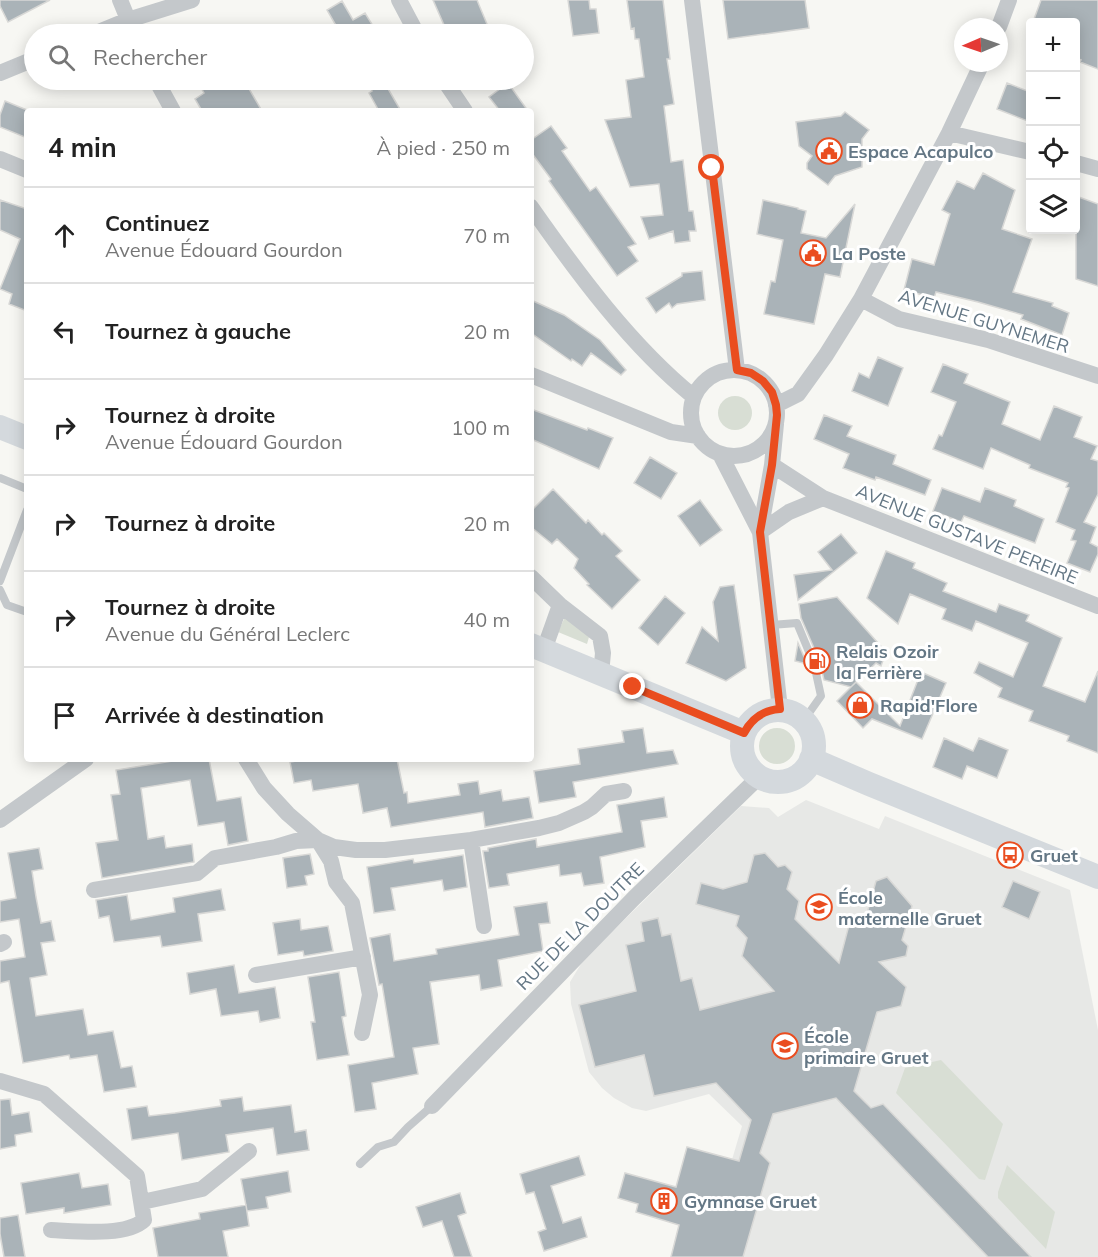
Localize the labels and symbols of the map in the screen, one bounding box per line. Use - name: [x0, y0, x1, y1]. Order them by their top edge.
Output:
- north arrow: [954, 18, 1008, 72]
- public building icon: Espace Acapulco: [814, 136, 844, 166]
- place label: Espace Acapulco: [848, 140, 993, 163]
- route start: [698, 154, 724, 180]
- public building icon: La Poste: [798, 238, 828, 268]
- place label: La Poste: [832, 242, 906, 265]
- street label: AVENUE GUYNEMER: [896, 284, 1072, 358]
- street label: AVENUE GUSTAVE PEREIRE: [853, 479, 1081, 589]
- place label: Relais Ozoir la Ferrière: [836, 640, 940, 684]
- fuel station icon: Relais Ozoir la Ferrière: [802, 646, 832, 676]
- route end: [619, 673, 645, 699]
- shop icon: Rapid'Flore: [845, 690, 875, 720]
- place label: Rapid'Flore: [880, 694, 978, 717]
- bus stop icon: Gruet: [995, 840, 1025, 870]
- place label: Gruet: [1030, 844, 1078, 867]
- street label: RUE DE LA DOUTRE: [511, 857, 649, 995]
- place label: École maternelle Gruet: [838, 886, 982, 930]
- school or university icon: École maternelle Gruet: [804, 892, 834, 922]
- place label: École primaire Gruet: [804, 1025, 929, 1069]
- school or university icon: École primaire Gruet: [770, 1031, 800, 1061]
- building icon: Gymnase Gruet: [649, 1186, 679, 1216]
- place label: Gymnase Gruet: [684, 1190, 817, 1213]

